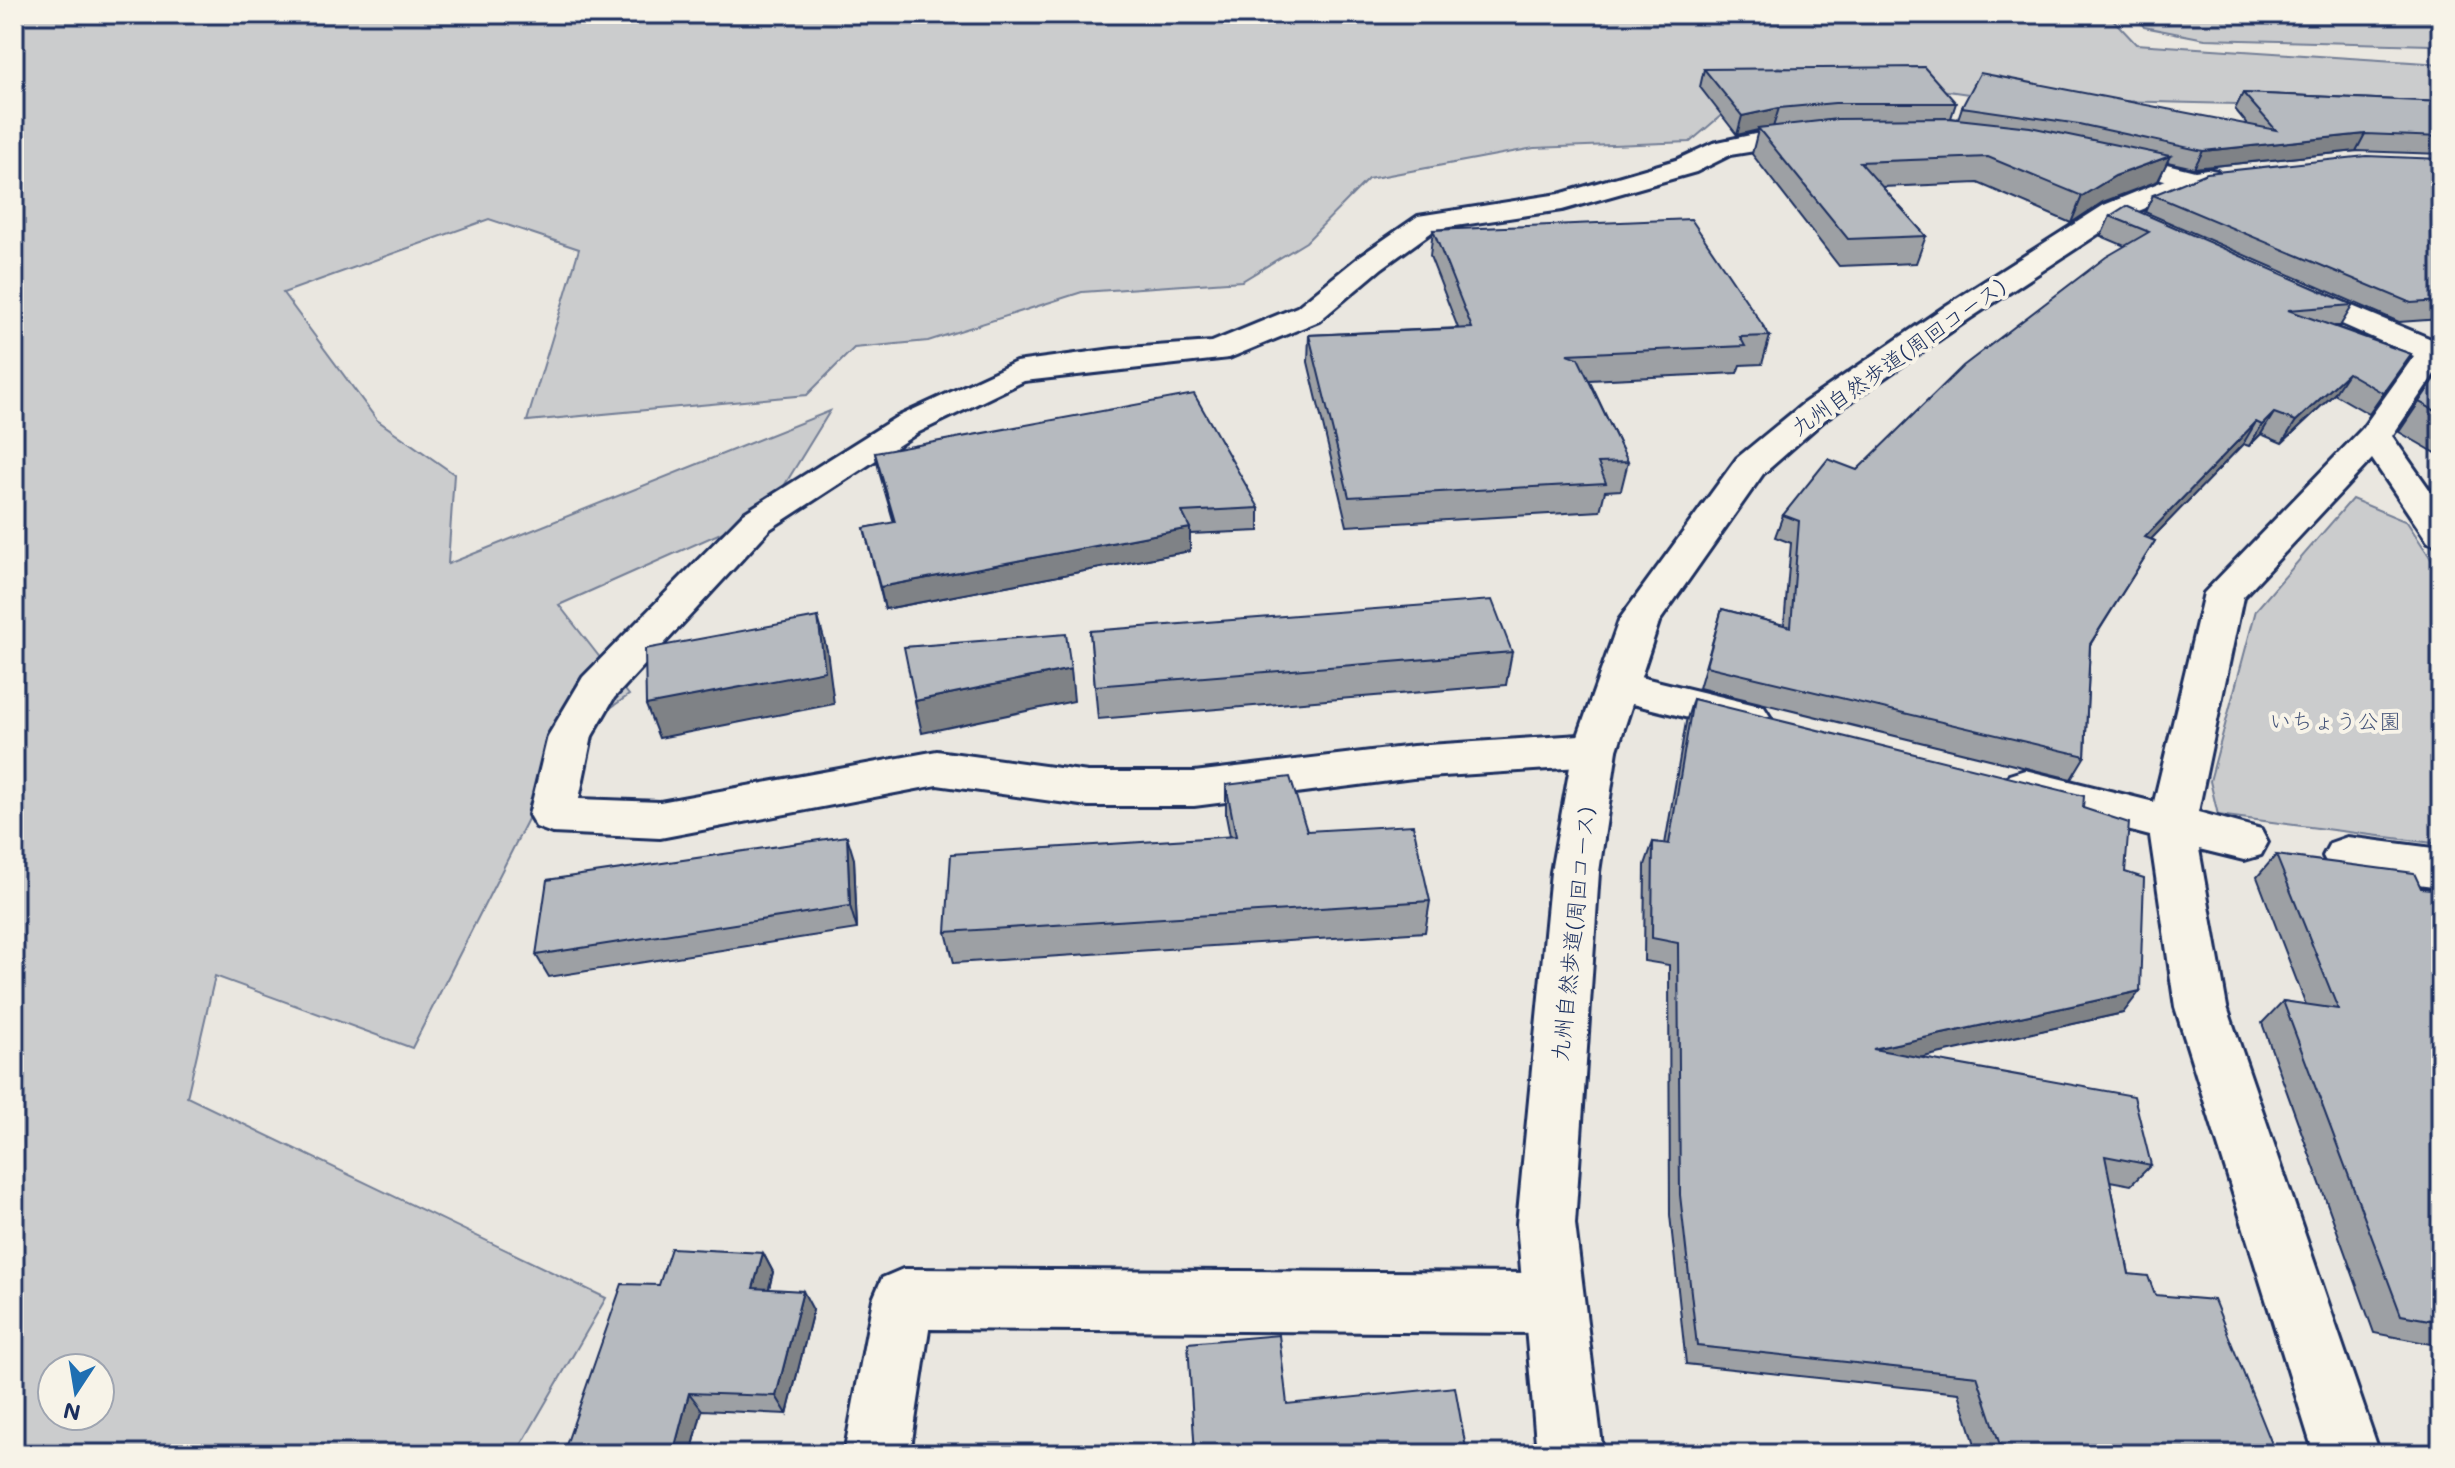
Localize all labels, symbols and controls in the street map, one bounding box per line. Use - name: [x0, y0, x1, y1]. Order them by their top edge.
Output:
- street label: 九州自然歩道(周回コース): [1785, 271, 2011, 442]
- park label: いちょう公園: [2269, 706, 2401, 735]
- street label: 九州自然歩道(周回コース): [1545, 805, 1600, 1063]
- north arrow: [36, 1352, 116, 1432]
- text: N: [61, 1396, 83, 1428]

